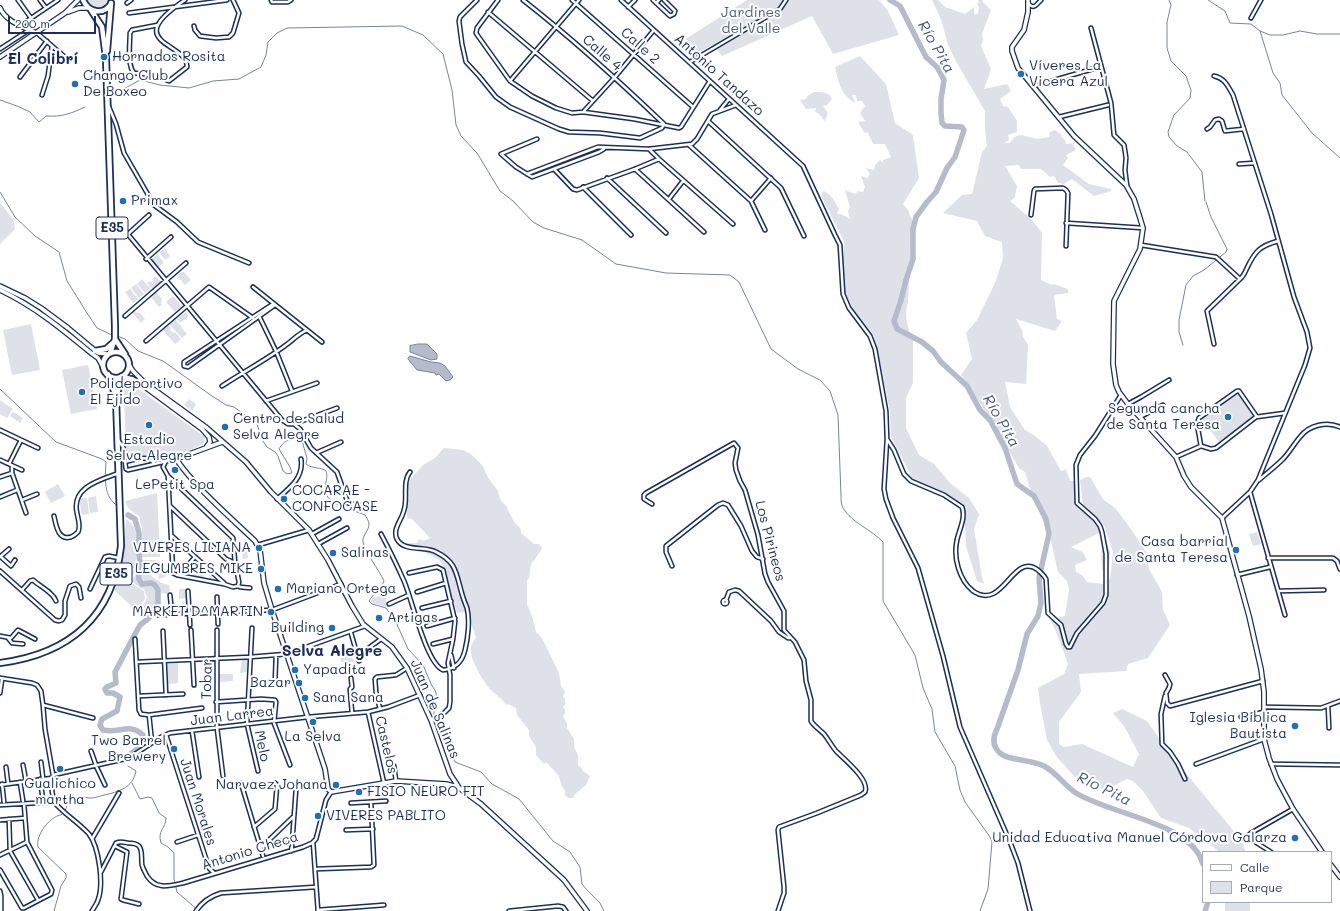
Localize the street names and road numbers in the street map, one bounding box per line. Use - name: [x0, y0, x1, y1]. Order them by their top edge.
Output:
- street label: Calle 2: [617, 24, 663, 68]
- street label: Antonio Tandazo: [671, 30, 767, 120]
- street label: Calle 4: [579, 31, 625, 75]
- road number: E35: [96, 217, 128, 239]
- street label: Los Pirineos: [751, 499, 789, 583]
- road number: E35: [100, 563, 132, 585]
- street label: Juan de Salinas: [407, 657, 463, 761]
- street label: Tobar: [198, 658, 216, 700]
- street label: Juan Larrea: [189, 703, 275, 729]
- street label: Castelos: [371, 714, 401, 776]
- street label: Melo: [250, 729, 274, 763]
- street label: Juan Morales: [176, 756, 220, 848]
- street label: Antonio Checa: [200, 828, 300, 874]

